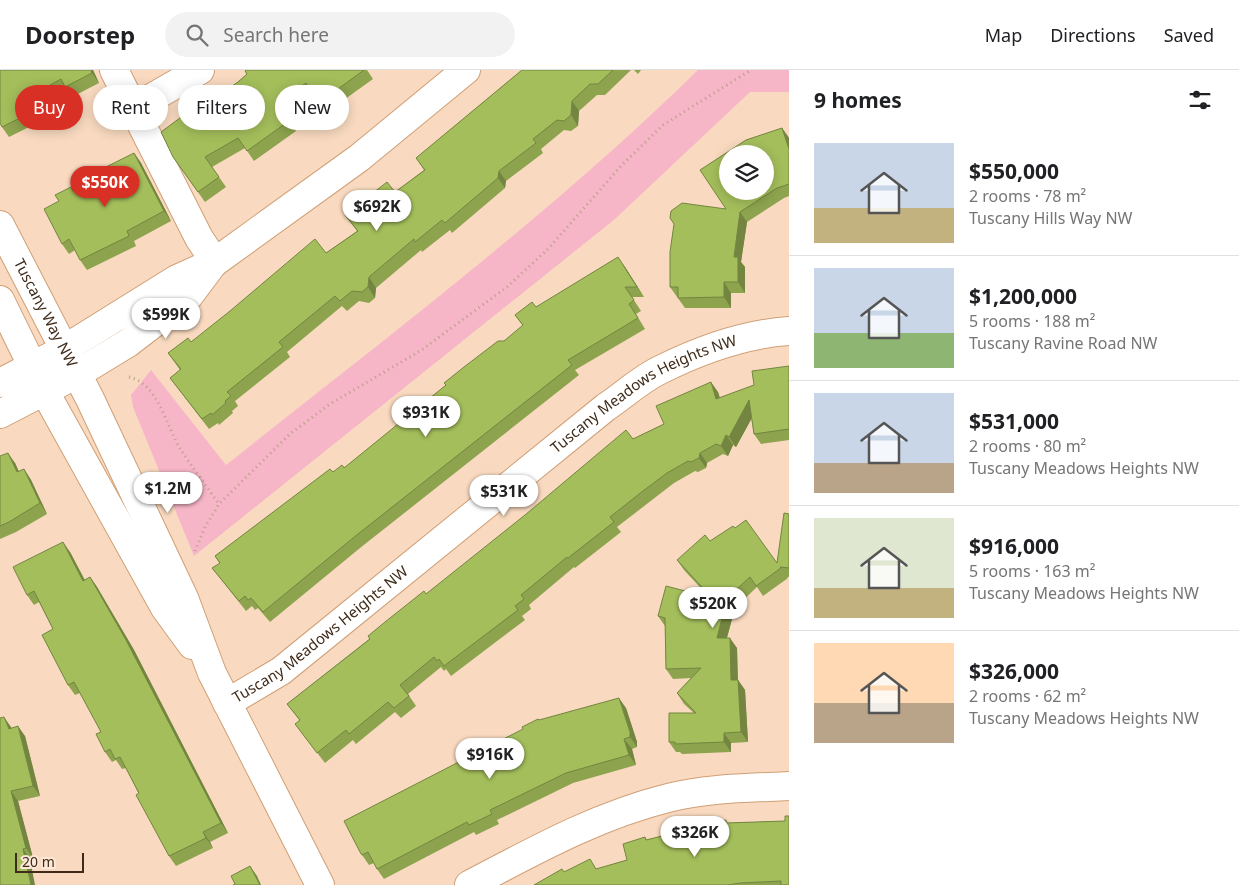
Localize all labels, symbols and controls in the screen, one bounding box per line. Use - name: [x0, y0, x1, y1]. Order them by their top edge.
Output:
- search box: [165, 12, 515, 57]
- text: Doorstep: [25, 18, 135, 51]
- icon: search: [183, 21, 211, 49]
- text: Search here: [223, 22, 329, 48]
- text: Map: [985, 23, 1022, 47]
- text: Directions: [1050, 23, 1136, 47]
- text: Saved: [1164, 23, 1214, 47]
- chip: Buy: [15, 85, 83, 130]
- chip: Rent: [93, 85, 168, 130]
- chip: Filters: [178, 85, 265, 130]
- chip: New: [275, 85, 349, 130]
- text: 9 homes: [814, 86, 902, 114]
- icon: filters: [1186, 86, 1214, 114]
- map controls: [719, 145, 774, 200]
- button: layers: [719, 145, 774, 200]
- text: $550,000: [969, 157, 1059, 185]
- icon: home: [854, 163, 914, 223]
- pin: $550K: [70, 166, 140, 208]
- text: $550K: [81, 171, 129, 193]
- text: 2 rooms · 78 m²: [969, 185, 1086, 207]
- pin: $692K: [342, 190, 412, 232]
- text: $692K: [353, 195, 401, 217]
- text: Tuscany Hills Way NW: [969, 207, 1132, 229]
- street label: Tuscany Way NW: [10, 255, 83, 370]
- text: $1,200,000: [969, 282, 1077, 310]
- icon: home: [854, 288, 914, 348]
- pin: $599K: [131, 298, 201, 340]
- text: $599K: [142, 303, 190, 325]
- text: 5 rooms · 188 m²: [969, 310, 1095, 332]
- street label: Tuscany Meadows Heights NW: [546, 330, 739, 457]
- text: Tuscany Ravine Road NW: [969, 332, 1157, 354]
- pin: $931K: [391, 396, 461, 438]
- text: $931K: [402, 401, 450, 423]
- text: $531,000: [969, 407, 1059, 435]
- icon: home: [854, 413, 914, 473]
- text: 2 rooms · 80 m²: [969, 435, 1086, 457]
- text: Tuscany Meadows Heights NW: [969, 457, 1199, 479]
- pin: $1.2M: [133, 472, 203, 514]
- pin: $531K: [469, 474, 539, 517]
- text: $1.2M: [144, 477, 192, 499]
- text: $531K: [480, 480, 528, 502]
- text: $916,000: [969, 532, 1059, 560]
- icon: home: [854, 538, 914, 598]
- text: 5 rooms · 163 m²: [969, 560, 1095, 582]
- street label: Tuscany Meadows Heights NW: [228, 561, 412, 707]
- text: Tuscany Meadows Heights NW: [969, 582, 1199, 604]
- pin: $520K: [678, 586, 748, 629]
- text: $520K: [689, 592, 737, 614]
- text: $326,000: [969, 657, 1059, 685]
- icon: home: [854, 663, 914, 723]
- text: 2 rooms · 62 m²: [969, 685, 1086, 707]
- text: Tuscany Meadows Heights NW: [969, 707, 1199, 729]
- pin: $916K: [455, 738, 525, 780]
- text: $916K: [466, 743, 514, 765]
- pin: $326K: [660, 816, 730, 858]
- text: $326K: [671, 821, 719, 843]
- scale bar: [15, 850, 84, 873]
- text: 20 m: [22, 852, 55, 871]

